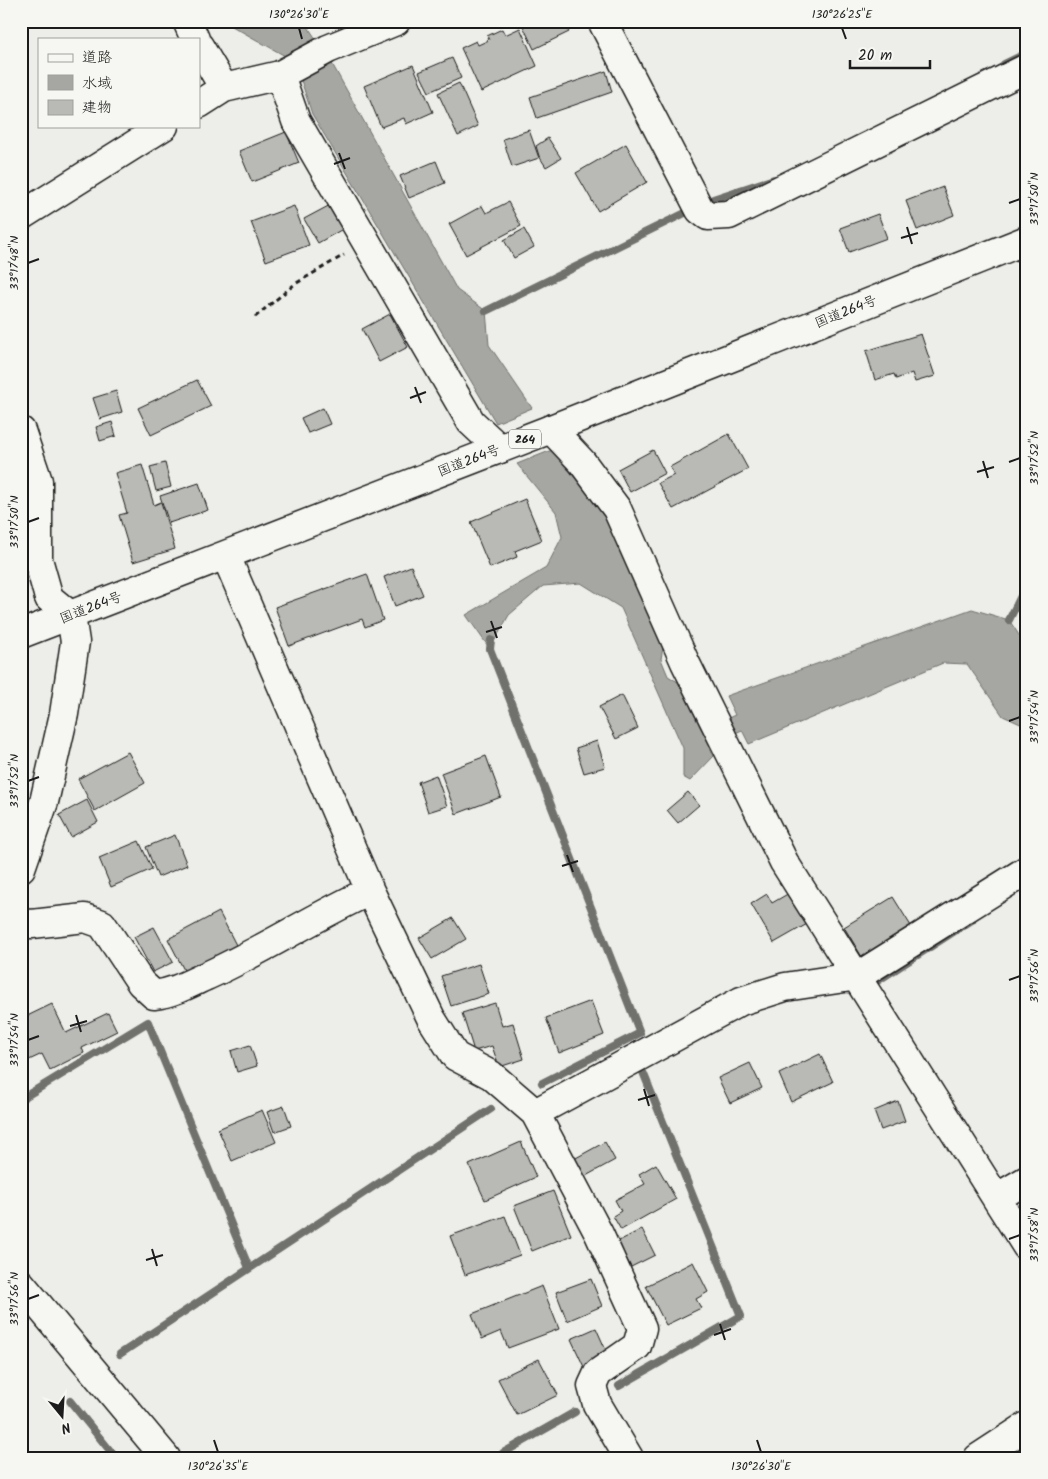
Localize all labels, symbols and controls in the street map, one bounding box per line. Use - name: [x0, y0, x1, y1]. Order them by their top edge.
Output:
- text: 130°26'30"E: [269, 5, 330, 24]
- text: 130°26'25"E: [812, 5, 873, 24]
- legend: [38, 38, 200, 128]
- scale bar: [850, 38, 930, 70]
- text: 20 m: [858, 44, 892, 68]
- text: 道路: [82, 46, 112, 70]
- text: 水域: [82, 72, 112, 96]
- text: 建物: [82, 96, 112, 120]
- text: 33°17'50"N: [1025, 172, 1044, 226]
- text: 33°17'48"N: [5, 236, 24, 290]
- street label: 国道264号: [811, 290, 881, 334]
- road number: 264: [509, 429, 541, 448]
- text: 33°17'52"N: [1025, 431, 1044, 485]
- street label: 国道264号: [434, 439, 504, 483]
- text: 33°17'50"N: [5, 495, 24, 549]
- street label: 国道264号: [56, 586, 126, 630]
- text: 33°17'54"N: [1025, 690, 1044, 744]
- text: 33°17'52"N: [5, 754, 24, 808]
- text: 33°17'56"N: [1025, 949, 1044, 1003]
- text: 33°17'54"N: [5, 1013, 24, 1067]
- text: 33°17'58"N: [1025, 1208, 1044, 1262]
- text: 33°17'56"N: [5, 1272, 24, 1326]
- north arrow: [38, 1392, 88, 1442]
- text: N: [58, 1416, 73, 1439]
- text: 130°26'35"E: [188, 1457, 249, 1476]
- text: 130°26'30"E: [731, 1457, 792, 1476]

